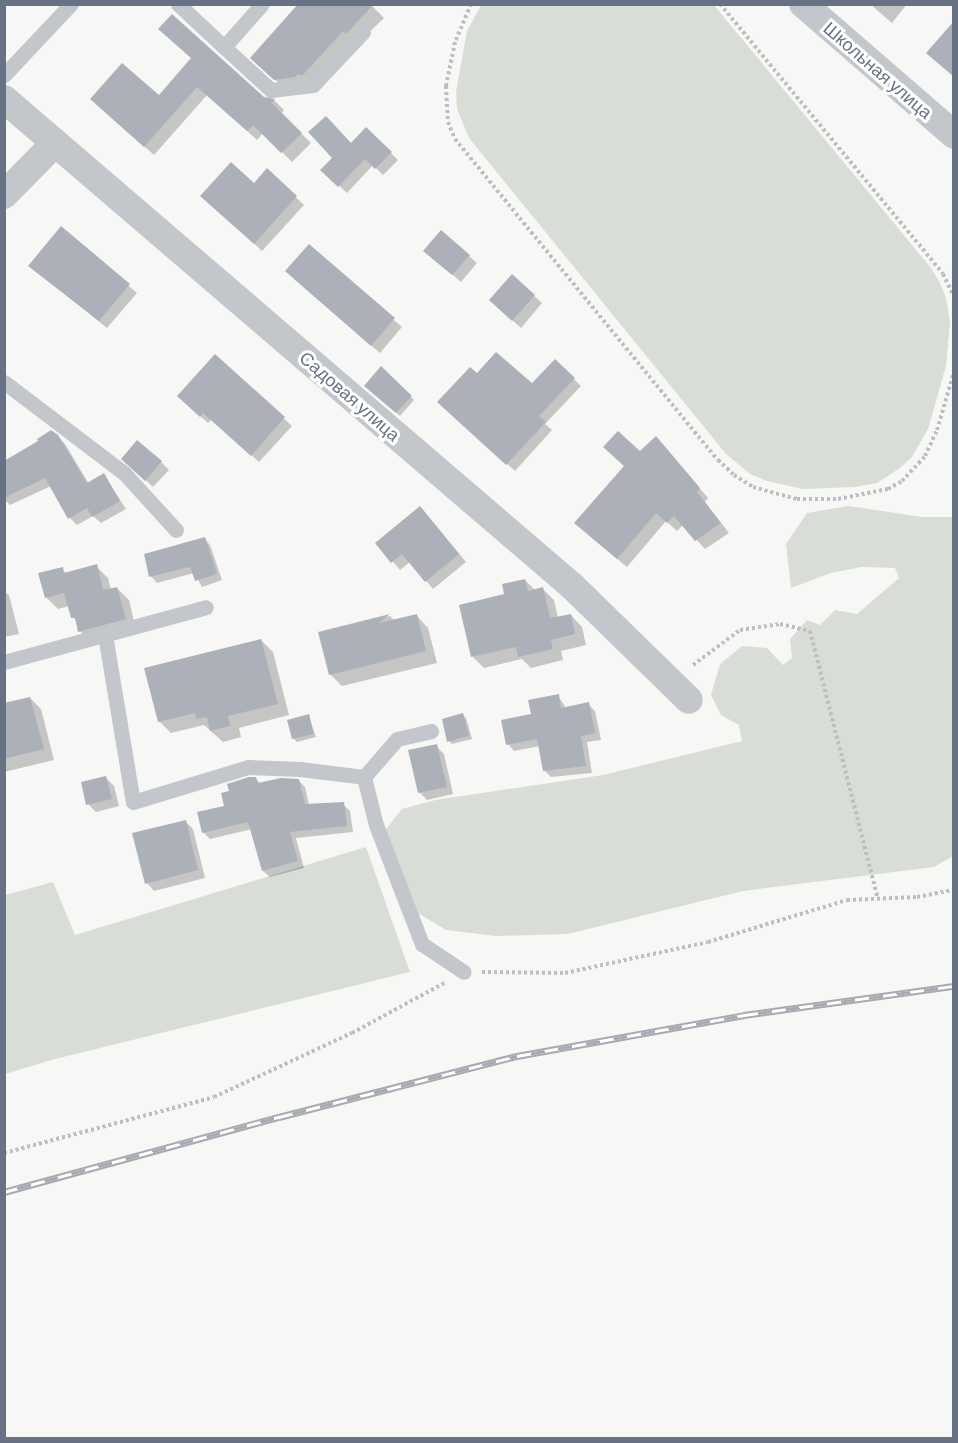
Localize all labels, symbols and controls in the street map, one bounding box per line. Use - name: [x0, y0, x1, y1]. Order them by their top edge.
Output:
- street label: Школьная улица: [819, 17, 937, 123]
- street label: Садовая улица: [295, 347, 405, 445]

